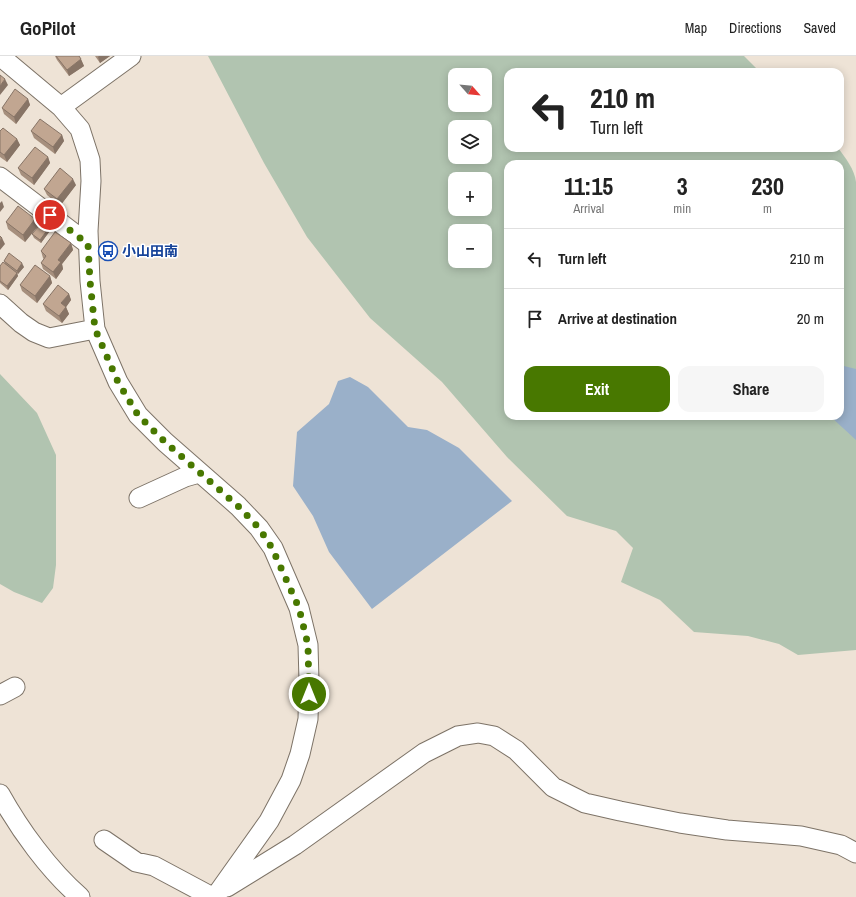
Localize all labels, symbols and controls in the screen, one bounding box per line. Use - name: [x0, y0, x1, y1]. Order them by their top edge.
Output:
- text: GoPilot: [20, 15, 75, 41]
- text: Map: [685, 19, 707, 37]
- text: Directions: [729, 19, 781, 37]
- text: Saved: [803, 19, 836, 37]
- north arrow: [448, 68, 492, 112]
- map controls: [448, 68, 492, 268]
- text: 210 m: [590, 79, 655, 117]
- icon: left: [524, 84, 576, 136]
- text: Turn left: [590, 115, 643, 140]
- button: layers: [448, 120, 492, 164]
- text: 11:15: [564, 170, 613, 202]
- text: 3: [677, 170, 688, 202]
- text: 230: [751, 170, 784, 202]
- button: +: [448, 172, 492, 216]
- pin: [33, 198, 67, 232]
- text: Arrival: [573, 200, 604, 217]
- text: min: [673, 200, 691, 217]
- text: m: [763, 200, 772, 217]
- icon: arrive: [39, 204, 61, 226]
- button: −: [448, 224, 492, 268]
- bus stop icon: 小山田南: [97, 240, 119, 262]
- place label: 小山田南: [122, 242, 178, 260]
- icon: left: [524, 248, 546, 270]
- text: Turn left: [558, 248, 606, 269]
- text: 210 m: [790, 248, 824, 269]
- icon: arrive: [524, 308, 546, 330]
- text: Arrive at destination: [558, 308, 677, 329]
- text: 20 m: [797, 308, 824, 329]
- button: Exit: [524, 366, 670, 412]
- button: Share: [678, 366, 824, 412]
- position arrow: [288, 673, 330, 715]

